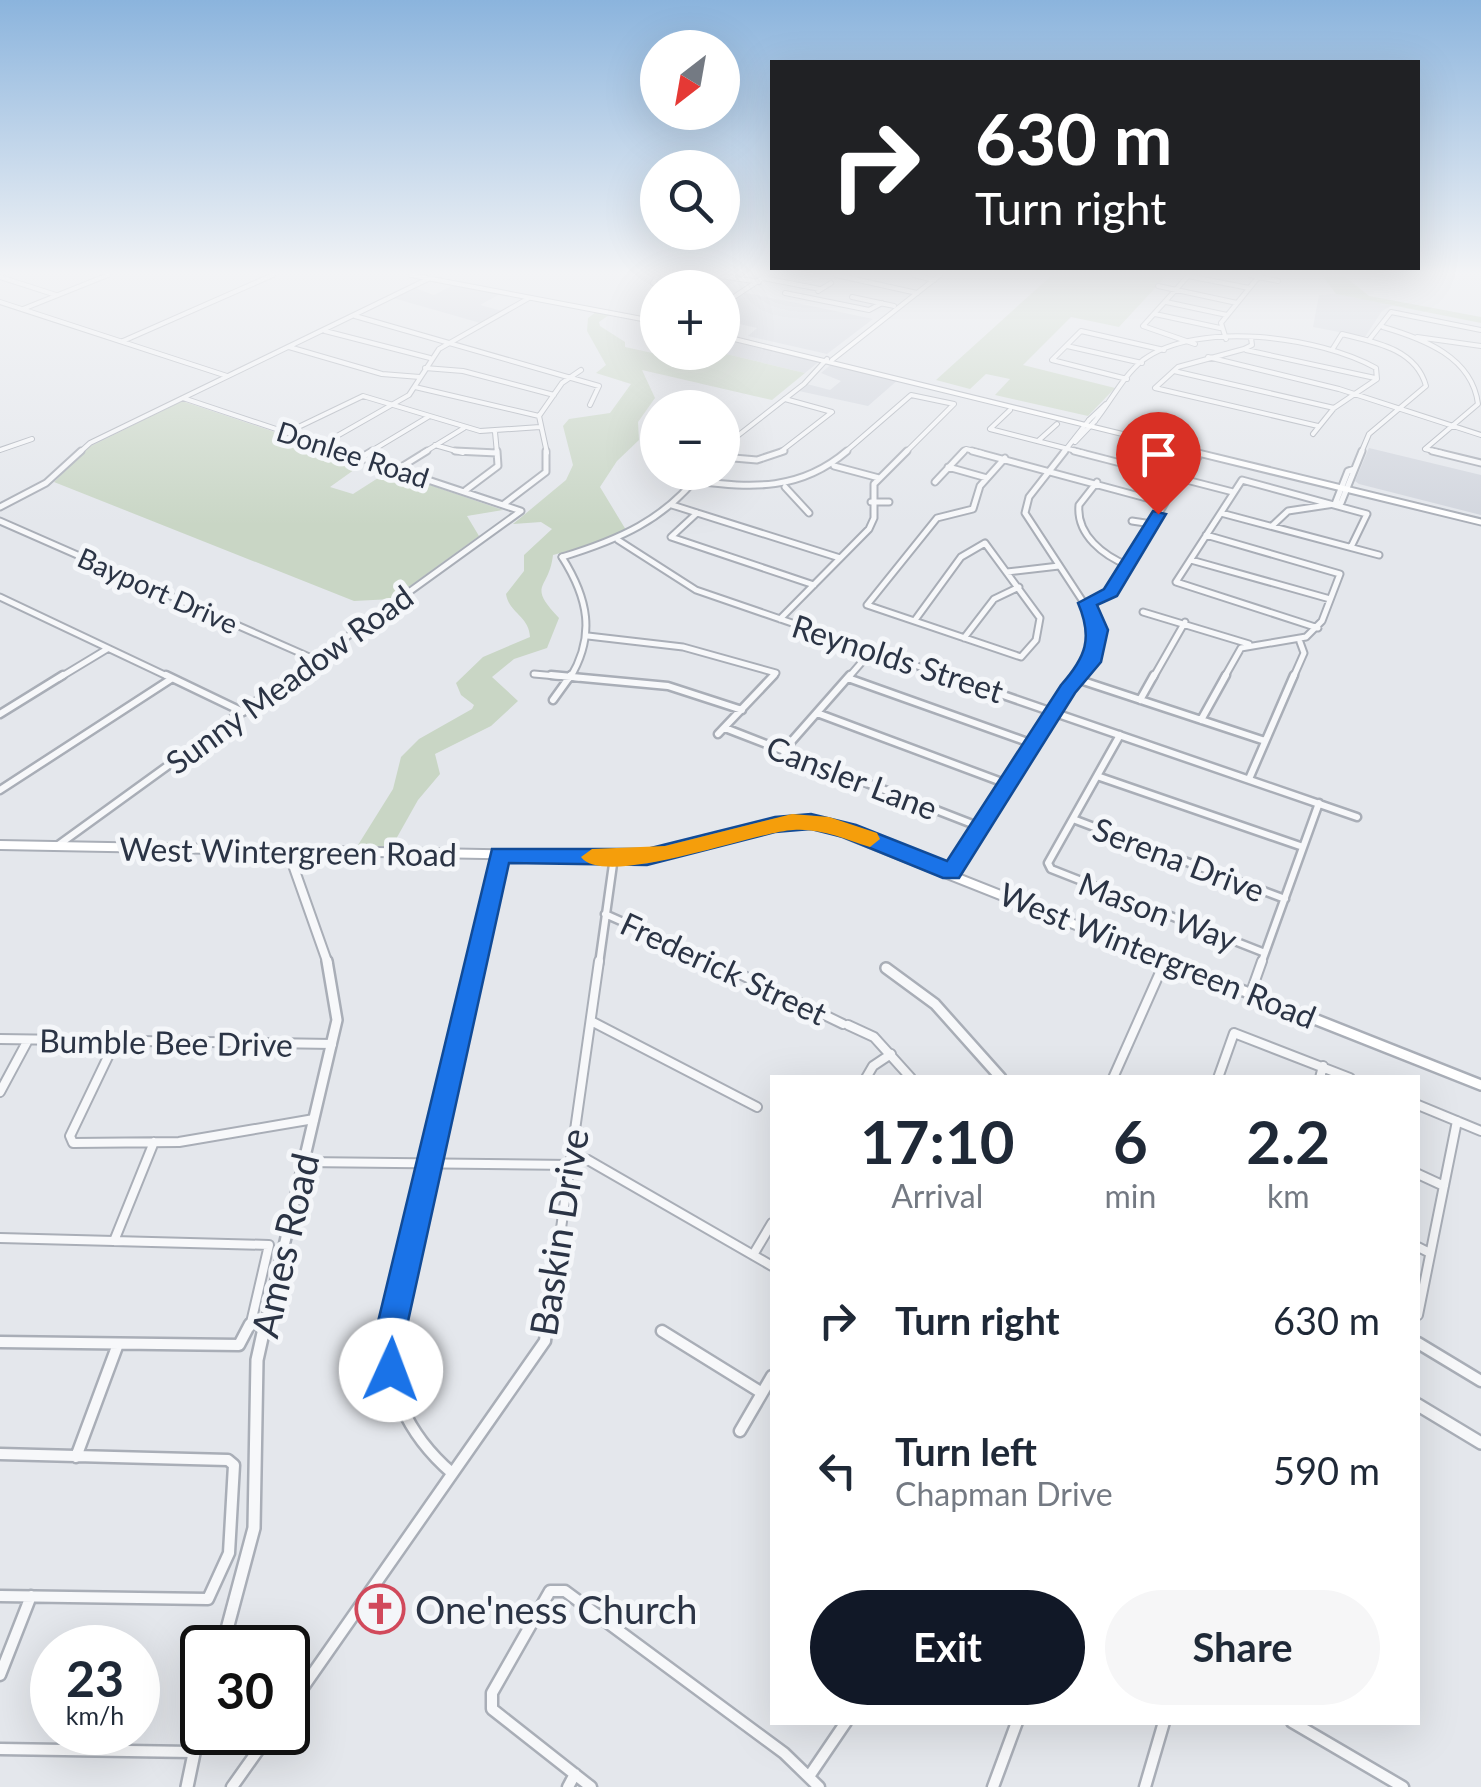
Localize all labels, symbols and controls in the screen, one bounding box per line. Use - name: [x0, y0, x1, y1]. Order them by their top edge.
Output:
- north arrow: [640, 30, 740, 130]
- map controls: [640, 30, 740, 490]
- text: 630 m: [975, 96, 1172, 180]
- icon: right: [810, 100, 940, 230]
- button: search: [640, 150, 740, 250]
- text: Turn right: [975, 181, 1166, 235]
- button: +: [640, 270, 740, 370]
- button: −: [640, 390, 740, 490]
- pin: [1116, 412, 1201, 515]
- street label: Donlee Road: [273, 413, 433, 495]
- icon: arrive: [1131, 427, 1186, 482]
- street label: Bayport Drive: [73, 540, 243, 640]
- street label: Sunny Meadow Road: [158, 576, 420, 782]
- street label: Reynolds Street: [787, 605, 1009, 711]
- street label: Cansler Lane: [761, 727, 943, 827]
- street label: Serena Drive: [1088, 808, 1270, 910]
- street label: West Wintergreen Road: [119, 829, 457, 873]
- street label: Mason Way: [1073, 863, 1243, 959]
- street label: West Wintergreen Road: [994, 874, 1322, 1036]
- street label: Frederick Street: [615, 903, 834, 1033]
- street label: Bumble Bee Drive: [39, 1020, 293, 1064]
- text: 17:10: [860, 1105, 1015, 1177]
- text: 6: [1113, 1105, 1148, 1177]
- text: 2.2: [1246, 1105, 1330, 1177]
- street label: Baskin Drive: [519, 1125, 597, 1339]
- street label: Ames Road: [241, 1149, 327, 1341]
- text: Arrival: [891, 1176, 983, 1215]
- text: min: [1104, 1176, 1156, 1215]
- text: km: [1267, 1176, 1309, 1215]
- icon: right: [810, 1293, 865, 1348]
- text: Turn right: [895, 1297, 1060, 1343]
- text: 630 m: [1273, 1297, 1380, 1343]
- position arrow: [339, 1318, 443, 1422]
- text: Turn left: [895, 1428, 1037, 1474]
- icon: left: [810, 1443, 865, 1498]
- text: 590 m: [1273, 1447, 1380, 1493]
- text: Chapman Drive: [895, 1474, 1113, 1513]
- church icon: One'ness Church: [354, 1583, 406, 1635]
- place label: One'ness Church: [415, 1586, 697, 1632]
- button: Exit: [810, 1590, 1085, 1705]
- button: Share: [1105, 1590, 1380, 1705]
- speed limit sign: 30: [180, 1625, 310, 1755]
- text: 23: [66, 1648, 124, 1708]
- text: km/h: [66, 1700, 124, 1730]

